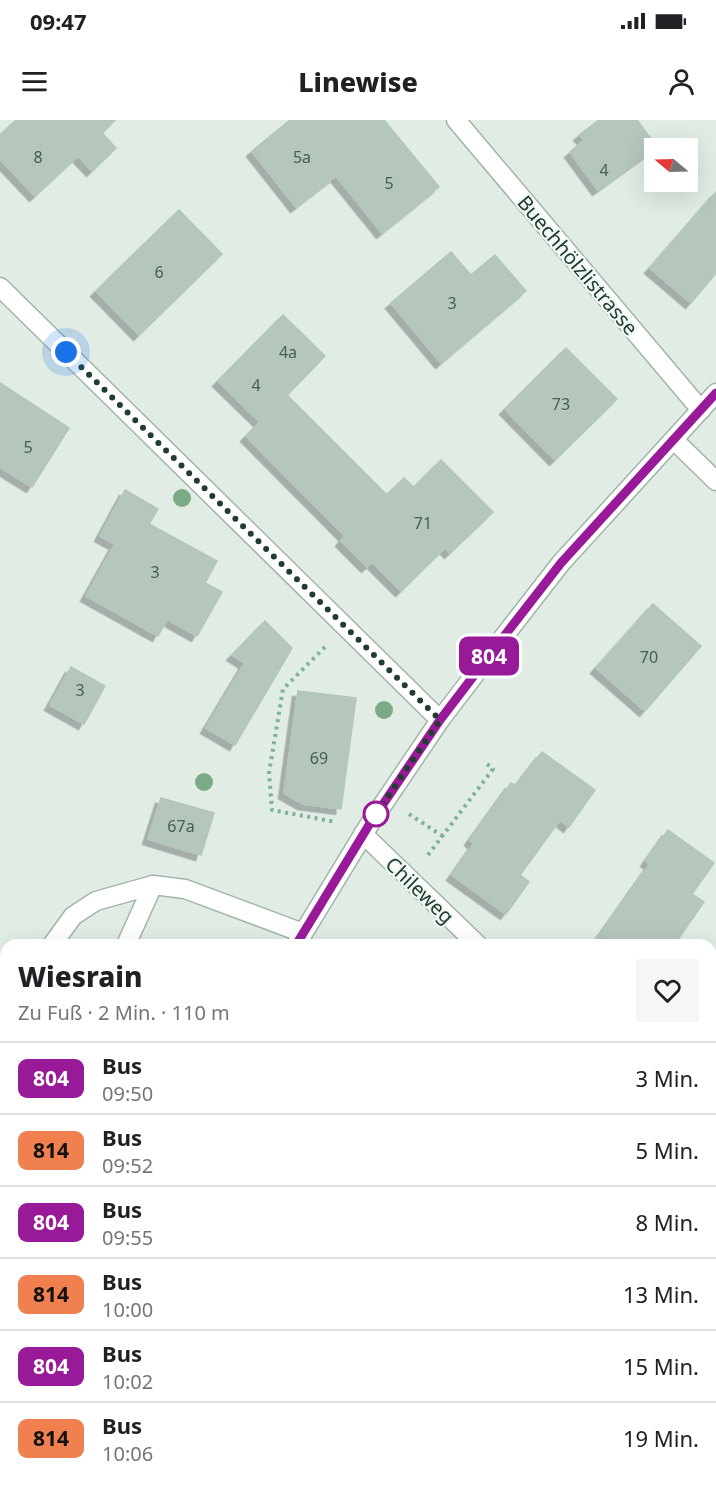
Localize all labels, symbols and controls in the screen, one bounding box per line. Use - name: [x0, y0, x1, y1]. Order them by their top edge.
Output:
- text: 09:47: [30, 6, 87, 36]
- text: Linewise: [298, 63, 418, 100]
- icon: menu: [18, 65, 51, 98]
- icon: person: [665, 65, 698, 98]
- north arrow: [644, 138, 698, 192]
- map controls: [644, 138, 698, 192]
- house number: 8: [33, 146, 43, 168]
- house number: 5a: [293, 146, 311, 168]
- house number: 4: [599, 159, 609, 181]
- house number: 5: [384, 172, 394, 194]
- street label: Buechhölzlistrasse: [512, 190, 644, 340]
- house number: 6: [154, 261, 164, 283]
- house number: 3: [447, 292, 457, 314]
- your location: [51, 337, 81, 367]
- house number: 4a: [279, 341, 297, 363]
- house number: 4: [251, 374, 261, 396]
- house number: 73: [552, 393, 570, 415]
- house number: 5: [23, 436, 33, 458]
- house number: 71: [414, 512, 432, 534]
- house number: 3: [150, 561, 160, 583]
- line badge: 804: [454, 636, 524, 676]
- text: 804: [471, 642, 507, 670]
- house number: 70: [640, 646, 658, 668]
- house number: 3: [75, 679, 85, 701]
- house number: 69: [310, 747, 328, 769]
- unlabelled marker: [363, 801, 389, 827]
- house number: 67a: [167, 815, 195, 837]
- street label: Chileweg: [380, 851, 460, 929]
- text: Wiesrain: [18, 957, 142, 995]
- button: heart: [636, 959, 699, 1022]
- text: Zu Fuß · 2 Min. · 110 m: [18, 999, 230, 1026]
- text: Bus: [102, 1050, 142, 1080]
- text: 3 Min.: [636, 1063, 699, 1093]
- text: 804: [33, 1064, 69, 1092]
- text: 09:50: [102, 1080, 153, 1107]
- text: Bus: [102, 1122, 142, 1152]
- text: 5 Min.: [636, 1135, 699, 1165]
- text: 814: [33, 1136, 69, 1164]
- text: 09:52: [102, 1152, 153, 1179]
- text: Bus: [102, 1194, 142, 1224]
- text: 8 Min.: [636, 1207, 699, 1237]
- text: 804: [33, 1208, 69, 1236]
- text: 09:55: [102, 1224, 153, 1251]
- text: Bus: [102, 1266, 142, 1296]
- text: 13 Min.: [623, 1279, 699, 1309]
- text: 814: [33, 1280, 69, 1308]
- text: 10:00: [102, 1296, 153, 1323]
- text: Bus: [102, 1338, 142, 1368]
- text: 15 Min.: [623, 1351, 699, 1381]
- text: 804: [33, 1352, 69, 1380]
- text: 10:02: [102, 1368, 153, 1395]
- text: Bus: [102, 1410, 142, 1440]
- text: 19 Min.: [623, 1423, 699, 1453]
- text: 814: [33, 1424, 69, 1452]
- text: 10:06: [102, 1440, 153, 1467]

